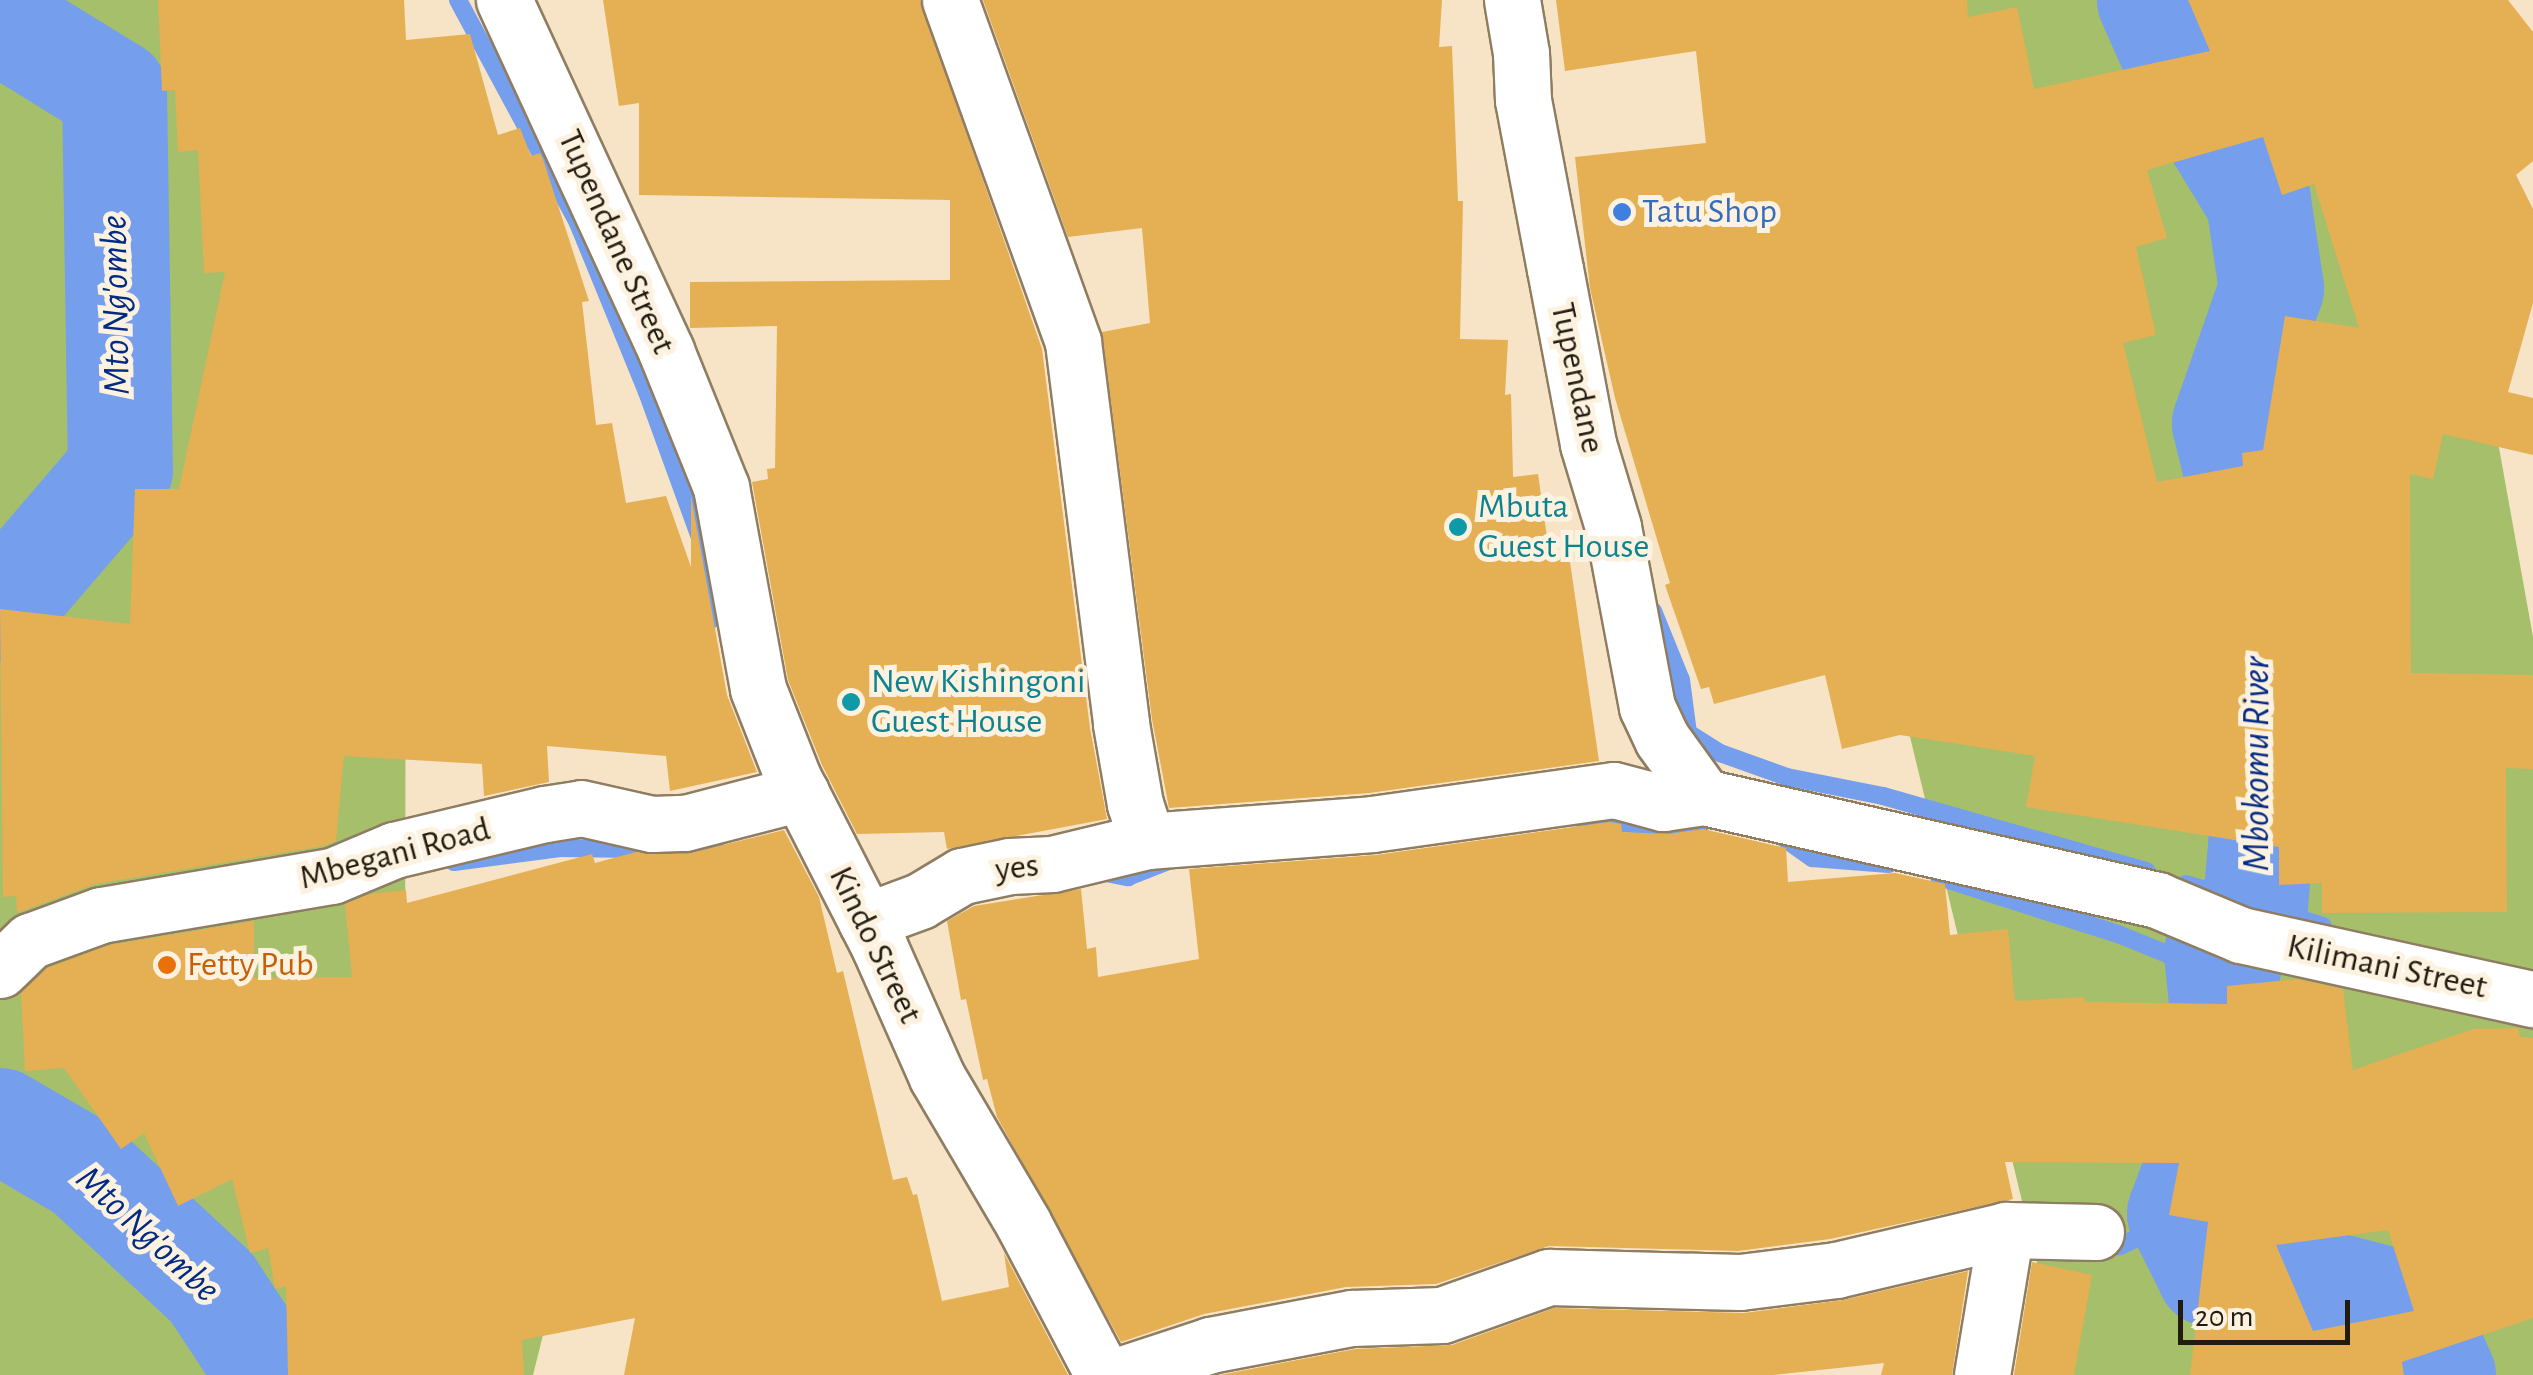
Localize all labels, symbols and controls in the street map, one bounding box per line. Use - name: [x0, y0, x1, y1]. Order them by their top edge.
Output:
- street label: Tupendane Street: [548, 123, 684, 361]
- place label: Tatu Shop: [1642, 191, 1777, 233]
- marker: Tatu Shop: [1611, 201, 1633, 223]
- water label: Mto Ng'ombe: [93, 215, 141, 395]
- street label: Tupendane: [1541, 299, 1613, 457]
- place label: Mbuta Guest House: [1478, 486, 1649, 568]
- marker: Mbuta Guest House: [1447, 516, 1469, 538]
- water label: Mbokomu River: [2235, 657, 2281, 871]
- place label: New Kishingoni Guest House: [871, 661, 1085, 743]
- marker: New Kishingoni Guest House: [840, 691, 862, 713]
- street label: Mbegani Road: [295, 808, 495, 900]
- street label: yes: [993, 845, 1041, 891]
- street label: Kindo Street: [819, 860, 931, 1030]
- street label: Kilimani Street: [2283, 925, 2491, 1009]
- place label: Fetty Pub: [187, 944, 314, 986]
- marker: Fetty Pub: [156, 954, 178, 976]
- water label: Mto Ng'ombe: [66, 1157, 228, 1313]
- scale bar: [2183, 1280, 2356, 1342]
- text: 20 m: [2195, 1302, 2253, 1332]

